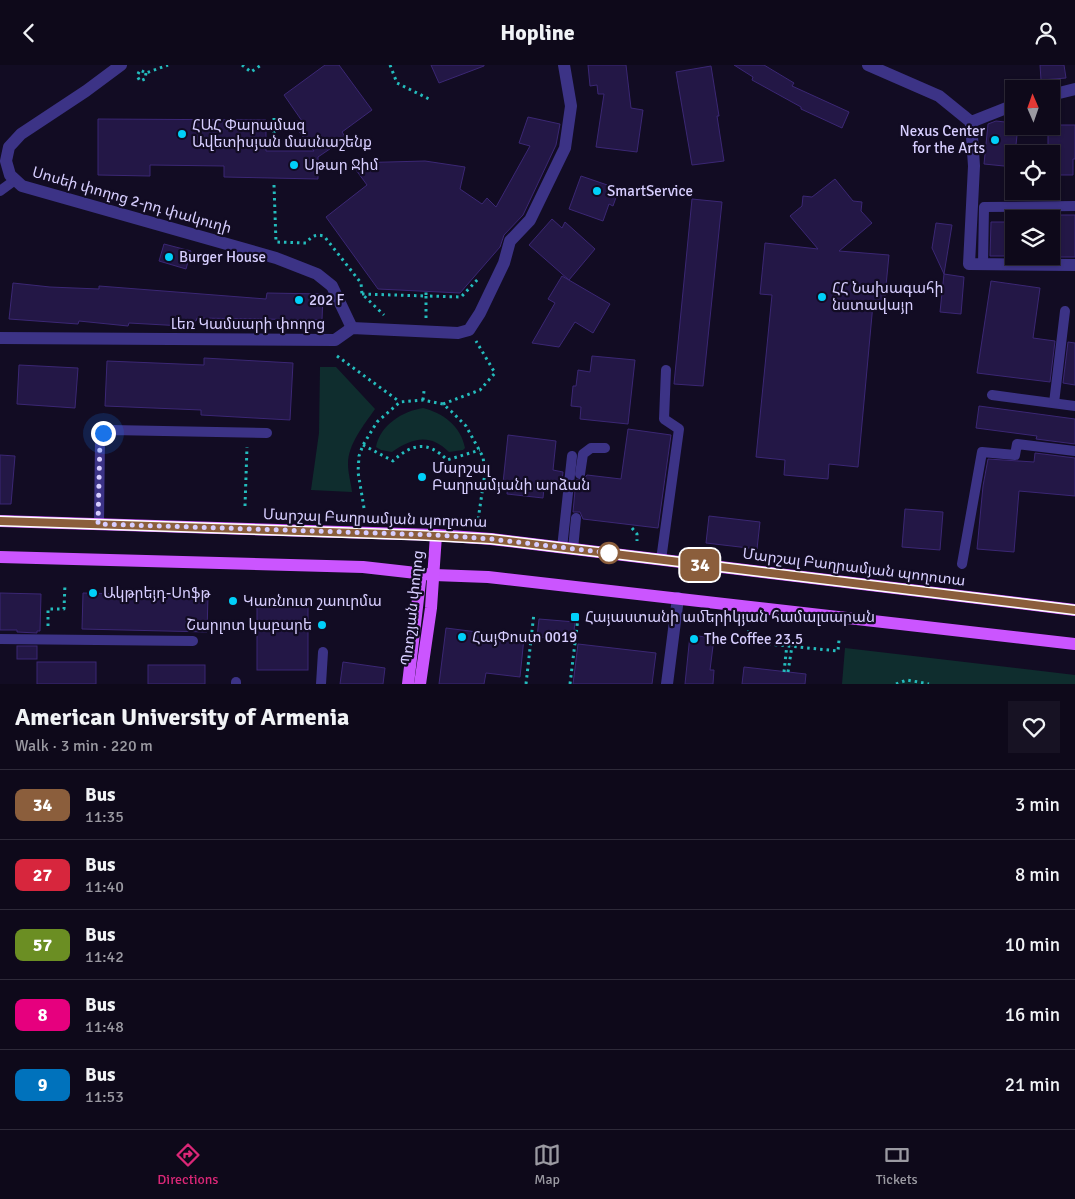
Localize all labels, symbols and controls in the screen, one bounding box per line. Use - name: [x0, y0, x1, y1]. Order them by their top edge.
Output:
- icon: back: [15, 19, 43, 47]
- text: Hopline: [500, 19, 575, 46]
- icon: person: [1032, 19, 1060, 47]
- north arrow: [1005, 80, 1060, 135]
- map controls: [1005, 80, 1060, 265]
- place label: ՀԱՀ Փարամազ Ավետիսյան մասնաշենք: [192, 116, 372, 151]
- place label: Nexus Center for the Arts: [900, 122, 985, 157]
- marker: ՀԱՀ Փարամազ Ավետիսյան մասնաշենք: [176, 128, 188, 140]
- marker: Nexus Center for the Arts: [989, 134, 1001, 146]
- button: locate: [1005, 145, 1060, 200]
- place label: Սթար Ջիմ: [304, 156, 379, 174]
- marker: Սթար Ջիմ: [288, 159, 300, 171]
- street label: Սոսեի փողոց 2-րդ փակուղի: [30, 163, 234, 237]
- place label: SmartService: [607, 182, 693, 200]
- marker: SmartService: [591, 185, 603, 197]
- button: layers: [1005, 210, 1060, 265]
- place label: Burger House: [179, 248, 266, 266]
- marker: Burger House: [163, 251, 175, 263]
- place label: ՀՀ Նախագահի նստավայր: [832, 279, 943, 314]
- place label: 202 F: [309, 291, 345, 309]
- marker: ՀՀ Նախագահի նստավայր: [816, 291, 828, 303]
- marker: 202 F: [293, 294, 305, 306]
- street label: Լեռ Կամսարի փողոց: [171, 315, 325, 333]
- your location: [91, 421, 116, 446]
- place label: Մարշալ Բաղրամյանի արձան: [432, 459, 590, 494]
- marker: Մարշալ Բաղրամյանի արձան: [416, 471, 428, 483]
- street label: Մարշալ Բաղրամյան պողոտա: [263, 505, 487, 531]
- unlabelled marker: [598, 542, 620, 564]
- street label: Մարշալ Բաղրամյան պողոտա: [742, 544, 966, 590]
- street label: Պռոշյան փողոց: [397, 549, 427, 667]
- line badge: 34: [678, 549, 722, 581]
- text: 34: [690, 554, 710, 576]
- place label: Ակթրեյդ-Սոֆթ: [103, 584, 212, 602]
- marker: Ակթրեյդ-Սոֆթ: [87, 587, 99, 599]
- place label: Կառնուտ շաուրմա: [243, 592, 382, 610]
- marker: Կառնուտ շաուրմա: [227, 595, 239, 607]
- place label: Հայաստանի ամերիկյան համալսարան: [585, 608, 875, 626]
- marker: Հայաստանի ամերիկյան համալսարան: [569, 611, 581, 623]
- place label: Շարլոտ կաբարե: [186, 616, 312, 634]
- marker: Շարլոտ կաբարե: [316, 619, 328, 631]
- place label: ՀայՓոստ 0019: [472, 628, 577, 646]
- place label: The Coffee 23.5: [704, 630, 803, 648]
- marker: ՀայՓոստ 0019: [456, 631, 468, 643]
- marker: The Coffee 23.5: [688, 633, 700, 645]
- button: heart: [1008, 701, 1060, 753]
- text: American University of Armenia: [15, 702, 349, 732]
- text: Walk · 3 min · 220 m: [15, 736, 153, 756]
- text: Bus: [85, 783, 116, 807]
- text: 3 min: [1015, 793, 1060, 817]
- text: 34: [33, 794, 52, 816]
- text: 11:35: [85, 807, 124, 827]
- text: Bus: [85, 853, 116, 877]
- text: 8 min: [1015, 863, 1060, 887]
- text: 27: [33, 864, 52, 886]
- text: 11:40: [85, 877, 124, 897]
- text: Bus: [85, 923, 116, 947]
- text: 10 min: [1005, 933, 1060, 957]
- text: 57: [33, 934, 52, 956]
- text: 11:42: [85, 947, 124, 967]
- text: Bus: [85, 993, 116, 1017]
- text: 16 min: [1005, 1003, 1060, 1027]
- text: 8: [38, 1004, 47, 1026]
- text: 11:48: [85, 1017, 124, 1037]
- text: Bus: [85, 1063, 116, 1087]
- text: 21 min: [1005, 1073, 1060, 1097]
- text: 9: [38, 1074, 47, 1096]
- text: 11:53: [85, 1087, 124, 1107]
- tab: Directions: [157, 1141, 219, 1188]
- tab: Map: [533, 1141, 561, 1188]
- tab: Tickets: [876, 1141, 918, 1188]

